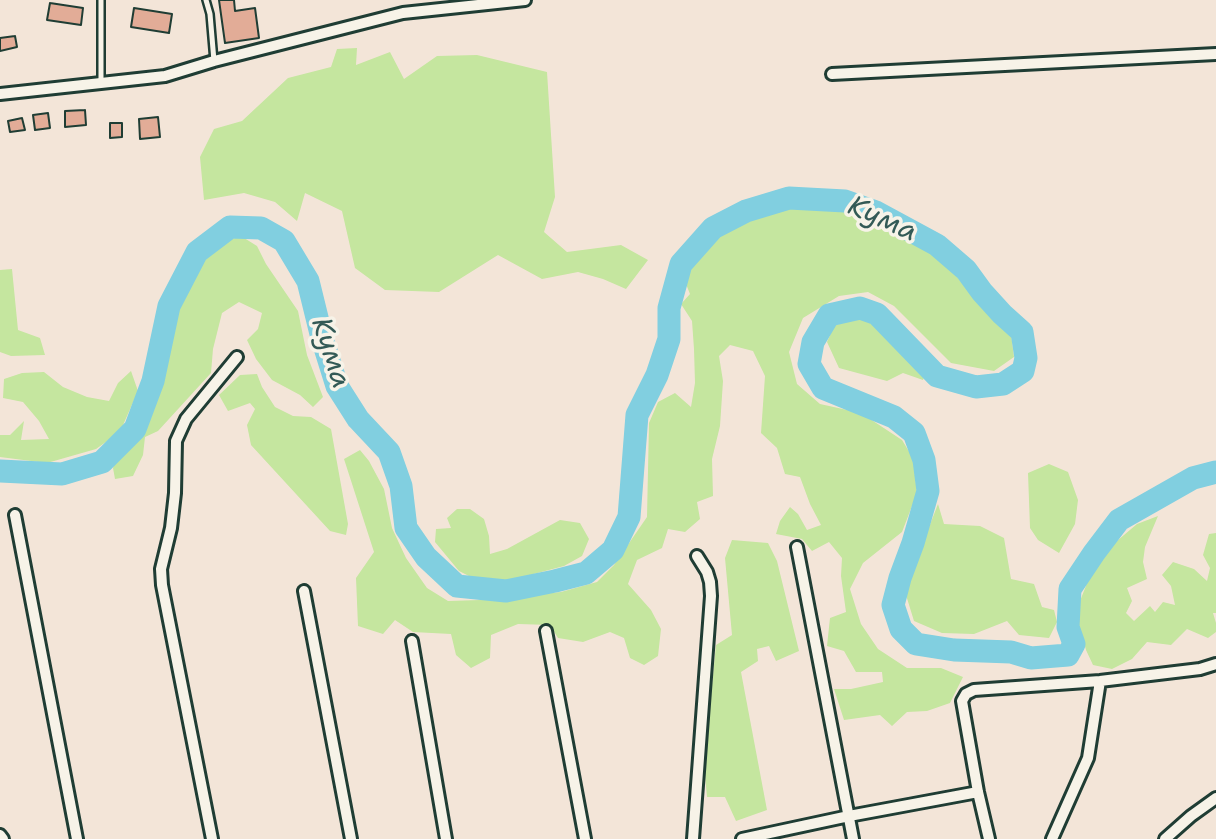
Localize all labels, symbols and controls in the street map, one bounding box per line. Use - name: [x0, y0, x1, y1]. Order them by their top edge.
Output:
- water label: Кума: [842, 190, 922, 250]
- water label: Кума: [303, 313, 357, 393]

